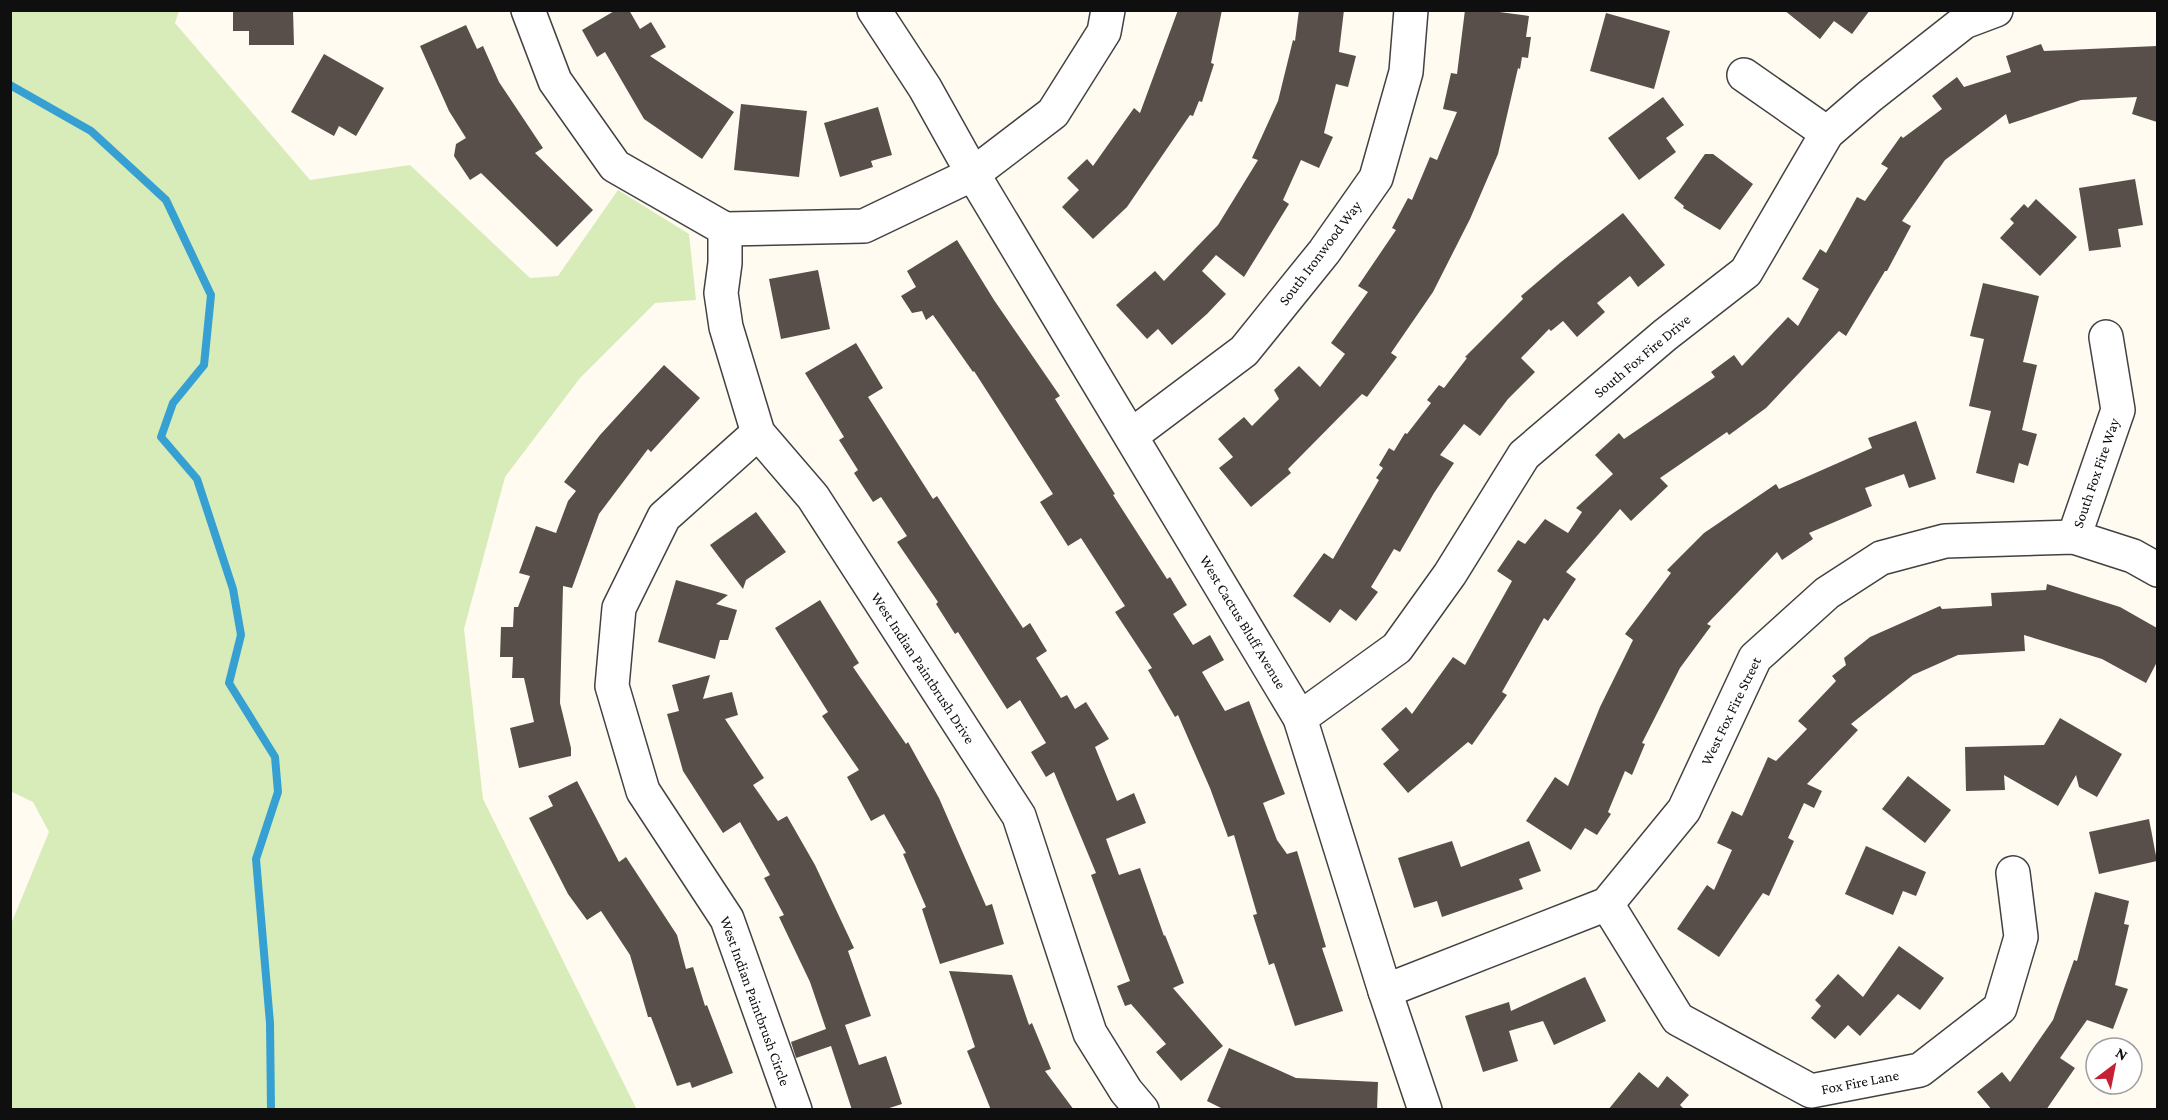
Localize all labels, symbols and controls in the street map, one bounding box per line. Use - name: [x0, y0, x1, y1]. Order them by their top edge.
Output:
- street label: South Ironwood Way: [1276, 198, 1365, 309]
- street label: South Fox Fire Drive: [1591, 311, 1694, 401]
- street label: South Fox Fire Way: [2070, 416, 2123, 530]
- street label: West Cactus Bluff Avenue: [1197, 552, 1289, 692]
- street label: West Indian Paintbrush Drive: [868, 589, 978, 747]
- street label: West Fox Fire Street: [1698, 653, 1765, 768]
- street label: West Indian Paintbrush Circle: [717, 914, 793, 1088]
- north arrow: [2084, 1036, 2144, 1096]
- text: N: [2113, 1044, 2131, 1064]
- street label: Fox Fire Lane: [1820, 1067, 1901, 1097]

